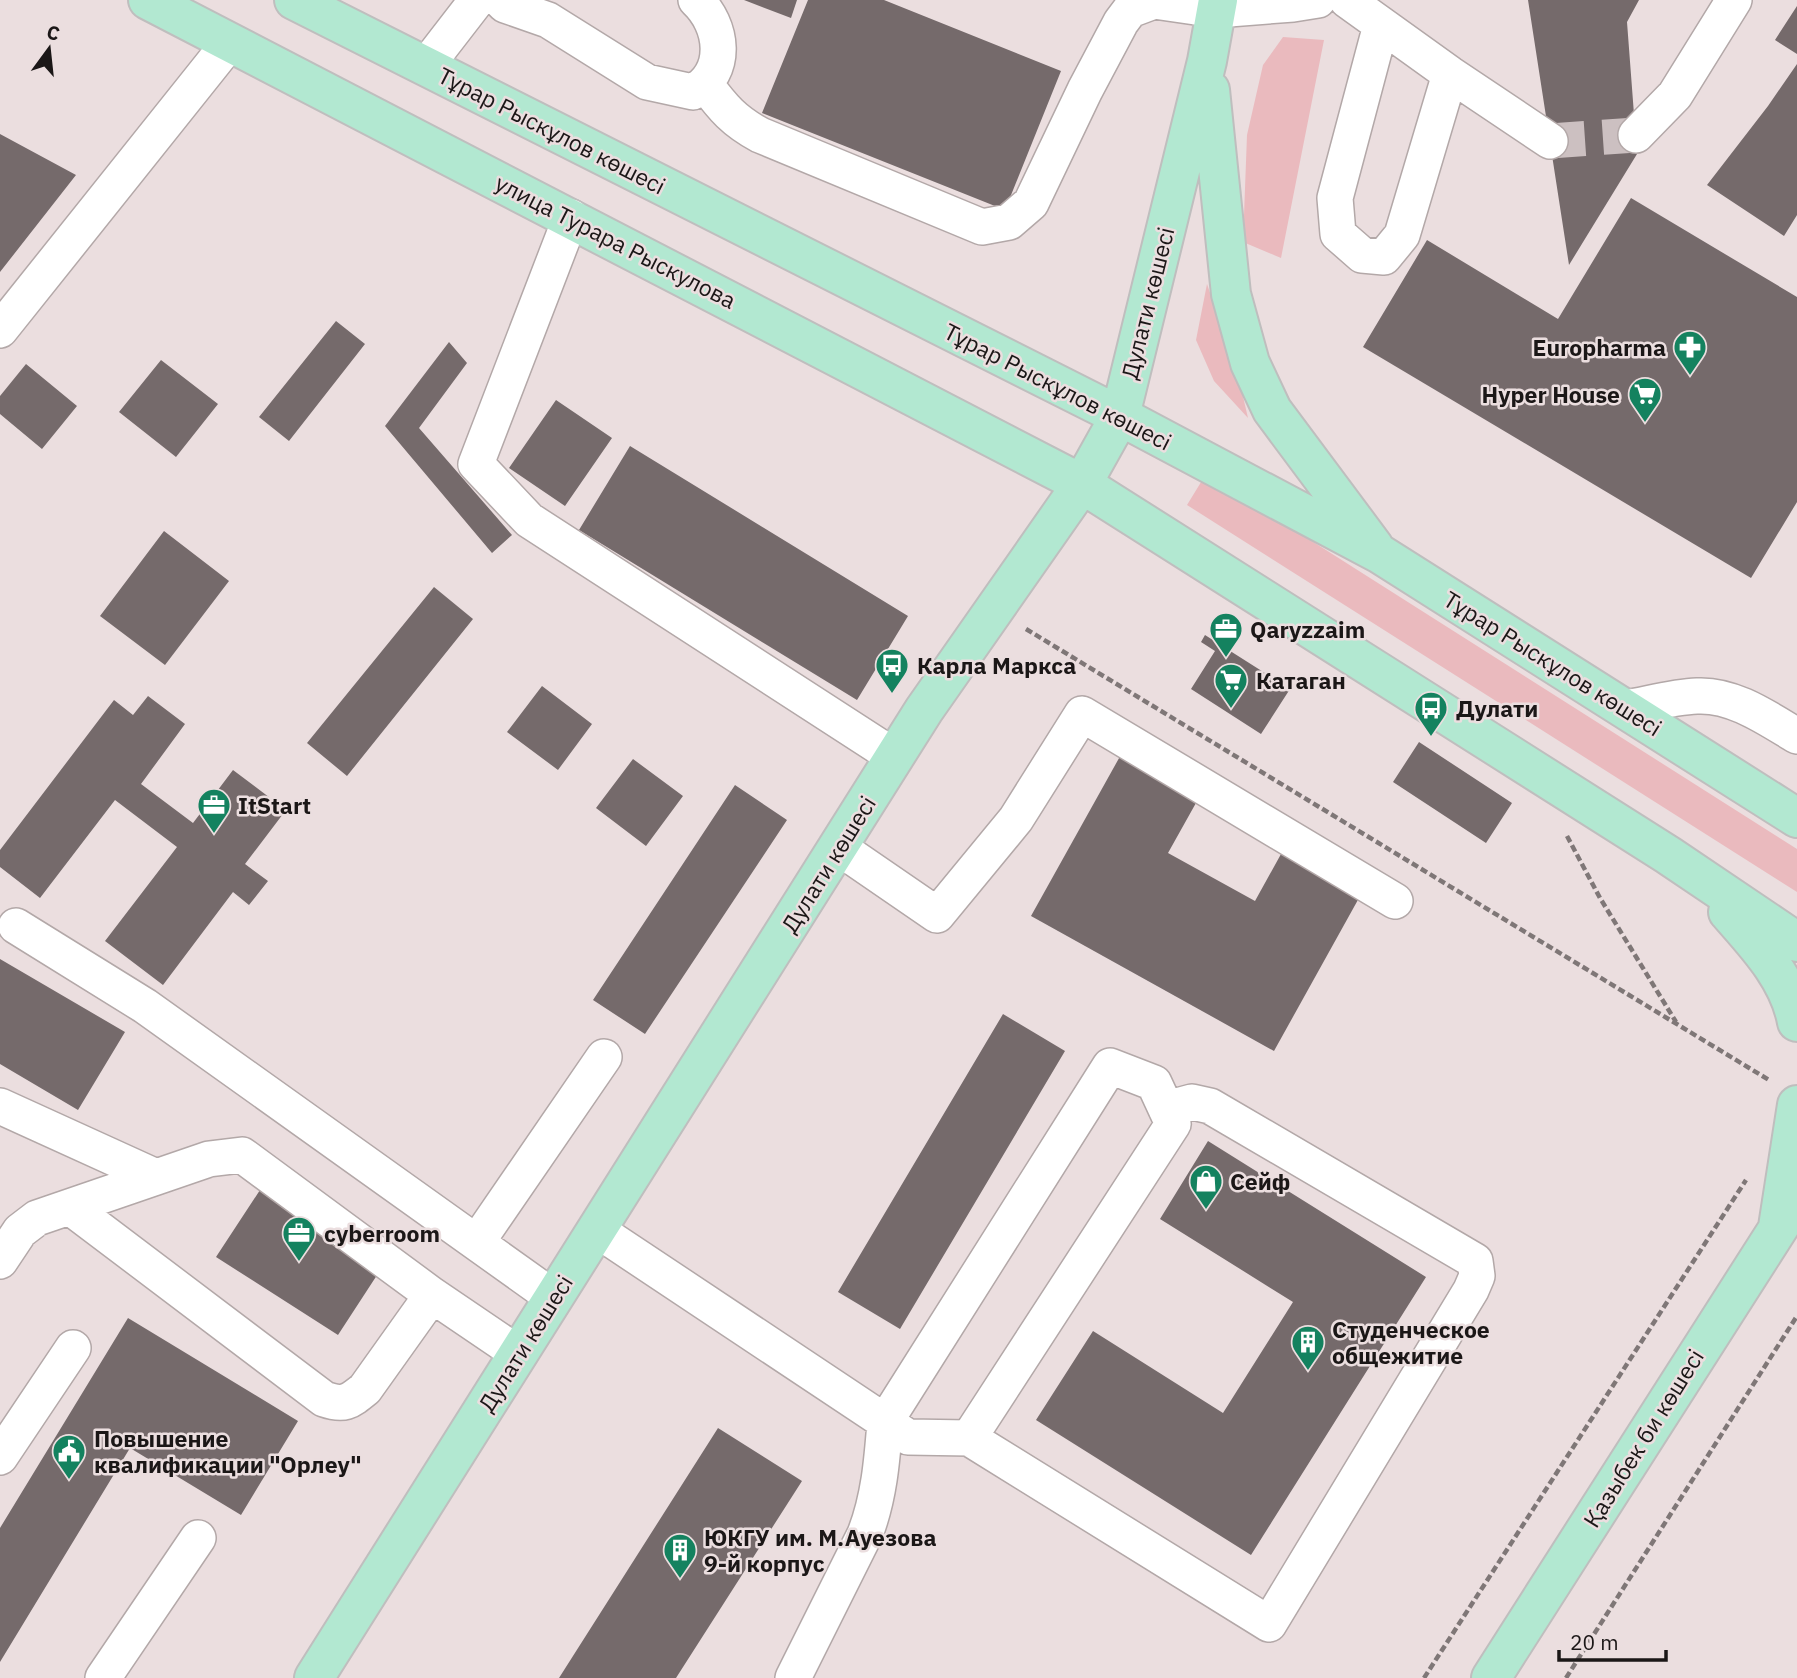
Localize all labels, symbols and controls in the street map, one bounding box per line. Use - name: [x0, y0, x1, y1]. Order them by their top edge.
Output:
- north arrow: [14, 14, 84, 84]
- text: С: [44, 19, 62, 46]
- street label: Тұрар Рыскұлов көшесі: [433, 60, 671, 200]
- street label: улица Турара Рыскулова: [491, 167, 741, 315]
- street label: Дулати көшесі: [1114, 224, 1180, 382]
- street label: Тұрар Рыскұлов көшесі: [939, 316, 1177, 456]
- pharmacy icon: Europharma: [1671, 328, 1709, 377]
- place label: Europharma: [1532, 332, 1666, 362]
- supermarket icon: Hyper House: [1626, 375, 1664, 424]
- place label: Hyper House: [1482, 379, 1620, 409]
- street label: Тұрар Рыскұлов көшесі: [1438, 584, 1668, 742]
- office icon: Qaryzzaim: [1207, 610, 1245, 659]
- place label: Qaryzzaim: [1250, 614, 1365, 644]
- bus stop icon: Карла Маркса: [873, 646, 911, 695]
- place label: Карла Маркса: [917, 650, 1076, 680]
- supermarket icon: Катаган: [1212, 661, 1250, 710]
- place label: Катаган: [1256, 665, 1346, 695]
- bus stop icon: Дулати: [1412, 689, 1450, 738]
- place label: Дулати: [1456, 693, 1538, 723]
- office icon: ItStart: [195, 786, 233, 835]
- place label: ItStart: [238, 790, 311, 820]
- street label: Дулати көшесі: [774, 790, 882, 938]
- shop icon: Сейф: [1187, 1162, 1225, 1211]
- place label: Сейф: [1230, 1166, 1290, 1196]
- office icon: cyberroom: [280, 1214, 318, 1263]
- place label: cyberroom: [324, 1218, 440, 1248]
- street label: Дулати көшесі: [471, 1269, 579, 1417]
- place label: Студенческое общежитие: [1332, 1314, 1490, 1370]
- building icon: Студенческое общежитие: [1289, 1323, 1327, 1372]
- street label: Қазыбек би көшесі: [1576, 1343, 1710, 1533]
- place label: Повышение квалификации "Орлеу": [94, 1423, 362, 1479]
- public building icon: Повышение квалификации "Орлеу": [50, 1432, 88, 1481]
- place label: ЮКГУ им. М.Ауезова 9-й корпус: [704, 1522, 936, 1578]
- building icon: ЮКГУ им. М.Ауезова 9-й корпус: [661, 1531, 699, 1580]
- scale bar: [1559, 1618, 1666, 1662]
- text: 20 m: [1570, 1628, 1619, 1656]

